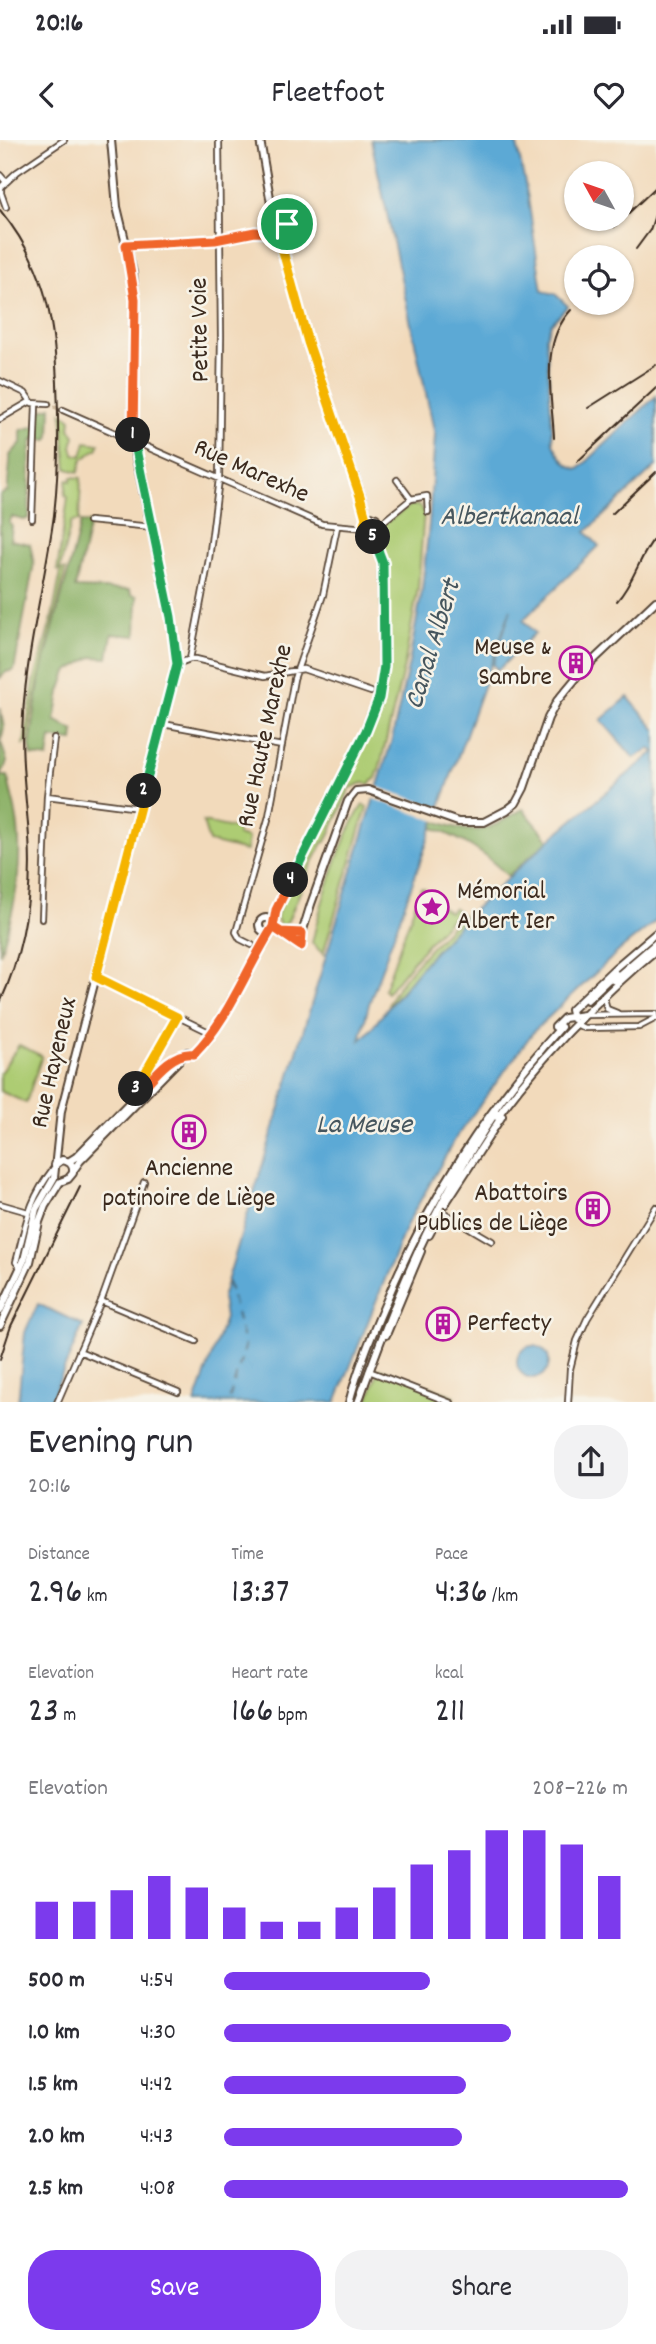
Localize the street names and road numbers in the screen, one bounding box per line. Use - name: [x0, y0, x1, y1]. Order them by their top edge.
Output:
- street label: Petite Voie: [182, 277, 220, 383]
- street label: Rue Marexhe: [187, 430, 315, 514]
- street label: Rue Haute Marexhe: [229, 641, 303, 831]
- street label: Rue Hayeneux: [22, 994, 88, 1132]

